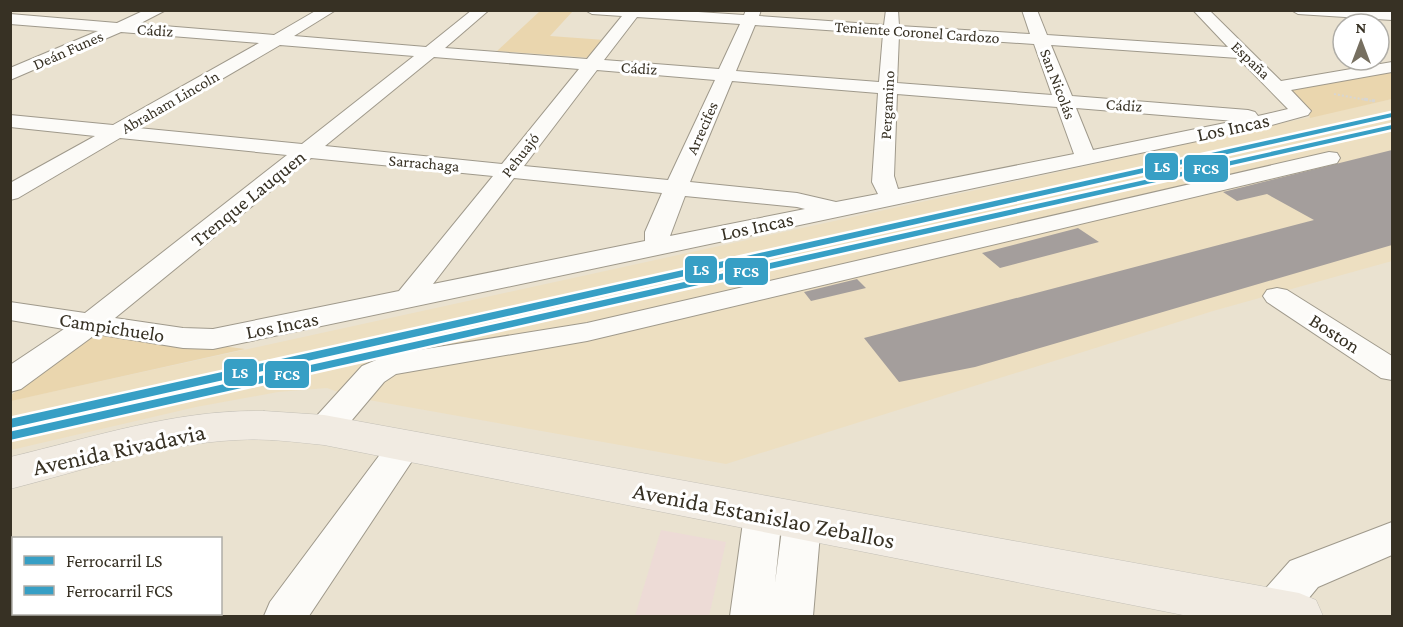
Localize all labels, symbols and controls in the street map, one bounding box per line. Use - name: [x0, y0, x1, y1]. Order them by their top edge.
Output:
- north arrow: [1331, 12, 1391, 72]
- street label: Teniente Coronel Cardozo: [834, 18, 1000, 46]
- text: N: [1356, 19, 1367, 36]
- street label: Cádiz: [136, 20, 174, 40]
- street label: Deán Funes: [30, 27, 106, 73]
- street label: España: [1228, 38, 1274, 83]
- street label: San Nicolás: [1037, 47, 1079, 121]
- street label: Cádiz: [620, 58, 658, 78]
- street label: Abraham Lincoln: [118, 67, 222, 137]
- street label: Pergamino: [877, 70, 898, 140]
- street label: Cádiz: [1105, 95, 1143, 115]
- street label: Arrecifes: [683, 99, 721, 157]
- street label: Los Incas: [1195, 109, 1271, 145]
- street label: Pehuajó: [498, 130, 543, 181]
- street label: Trenque Lauquen: [186, 145, 310, 252]
- street label: Sarrachaga: [388, 151, 461, 176]
- line badge: LS: [1144, 152, 1179, 181]
- line badge: FCS: [1183, 154, 1229, 183]
- text: LS: [1154, 158, 1170, 175]
- text: FCS: [1193, 160, 1219, 177]
- street label: Los Incas: [719, 208, 795, 244]
- line badge: LS: [684, 255, 718, 284]
- line badge: FCS: [724, 257, 769, 286]
- text: LS: [693, 261, 709, 278]
- text: FCS: [733, 263, 759, 280]
- street label: Los Incas: [244, 307, 320, 343]
- street label: Campichuelo: [58, 308, 166, 347]
- street label: Boston: [1306, 309, 1365, 358]
- line badge: LS: [223, 358, 258, 387]
- line badge: FCS: [264, 360, 310, 389]
- text: LS: [232, 364, 248, 381]
- text: FCS: [274, 366, 300, 383]
- street label: Avenida Rivadavia: [30, 418, 208, 480]
- street label: Avenida Estanislao Zeballos: [631, 476, 897, 554]
- legend: [12, 537, 222, 615]
- text: Ferrocarril LS: [66, 551, 162, 571]
- text: Ferrocarril FCS: [66, 581, 173, 601]

